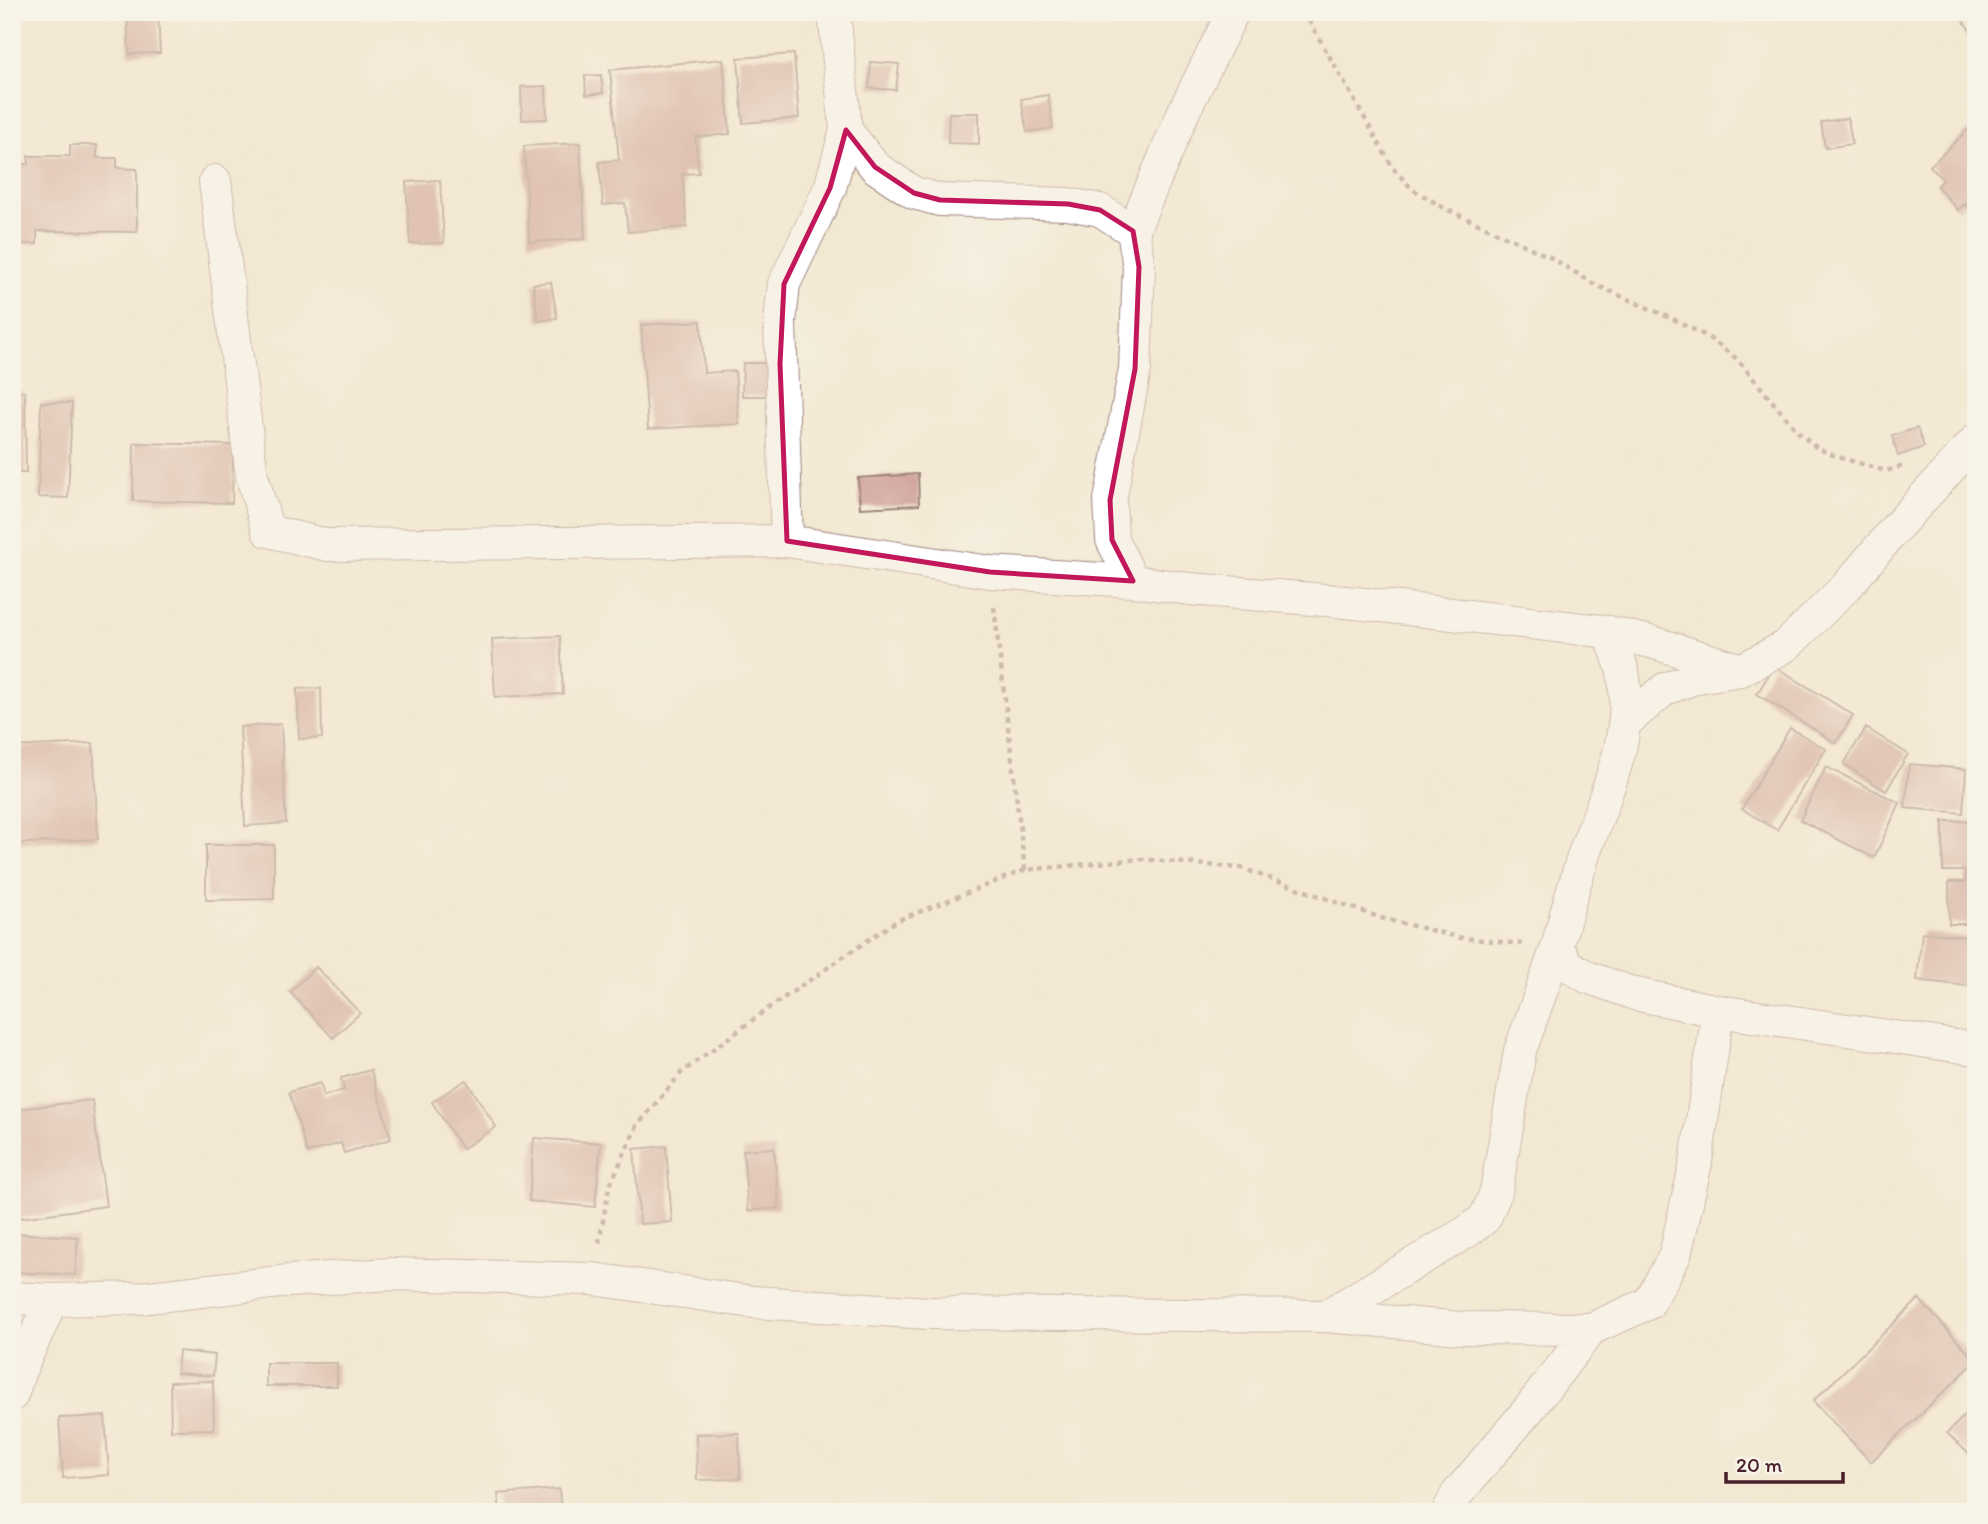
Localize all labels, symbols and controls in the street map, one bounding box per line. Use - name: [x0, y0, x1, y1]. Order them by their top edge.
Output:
- scale bar: [1726, 1440, 1843, 1484]
- text: 20 m: [1736, 1452, 1783, 1477]

